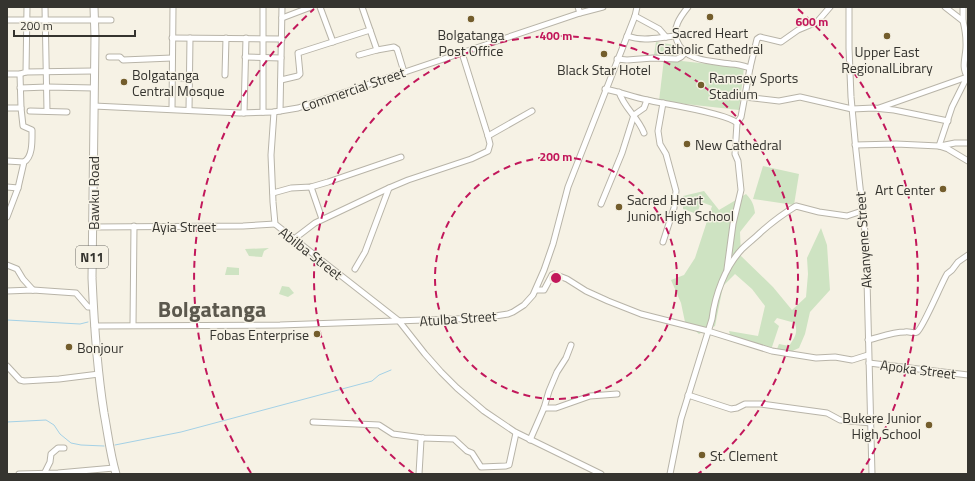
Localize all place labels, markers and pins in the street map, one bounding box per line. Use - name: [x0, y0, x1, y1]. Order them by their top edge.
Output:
- marker: Sacred Heart Catholic Cathedral: [705, 12, 715, 22]
- marker: Bolgatanga Post Office: [466, 14, 476, 24]
- place label: Sacred Heart Catholic Cathedral: [657, 22, 763, 59]
- place label: Bolgatanga Post Office: [437, 24, 505, 61]
- marker: Upper East RegionalLibrary: [882, 31, 892, 41]
- place label: Upper East RegionalLibrary: [841, 41, 933, 78]
- marker: Black Star Hotel: [599, 49, 609, 59]
- place label: Black Star Hotel: [557, 59, 651, 80]
- place label: Bolgatanga Central Mosque: [132, 64, 225, 101]
- place label: Ramsey Sports Stadium: [709, 67, 798, 104]
- marker: Bolgatanga Central Mosque: [119, 77, 129, 87]
- marker: Ramsey Sports Stadium: [696, 80, 706, 90]
- place label: New Cathedral: [695, 134, 782, 155]
- marker: New Cathedral: [682, 139, 692, 149]
- place label: Art Center: [875, 179, 935, 200]
- marker: Art Center: [938, 184, 948, 194]
- place label: Sacred Heart Junior High School: [627, 189, 734, 226]
- marker: Sacred Heart Junior High School: [614, 202, 624, 212]
- centre of rings: [549, 271, 563, 285]
- place label: Fobas Enterprise: [210, 324, 309, 345]
- marker: Fobas Enterprise: [312, 329, 322, 339]
- place label: Bonjour: [77, 337, 123, 358]
- marker: Bonjour: [64, 342, 74, 352]
- place label: Bukere Junior High School: [842, 407, 921, 444]
- marker: Bukere Junior High School: [924, 420, 934, 430]
- place label: St. Clement: [710, 445, 778, 466]
- marker: St. Clement: [697, 450, 707, 460]

